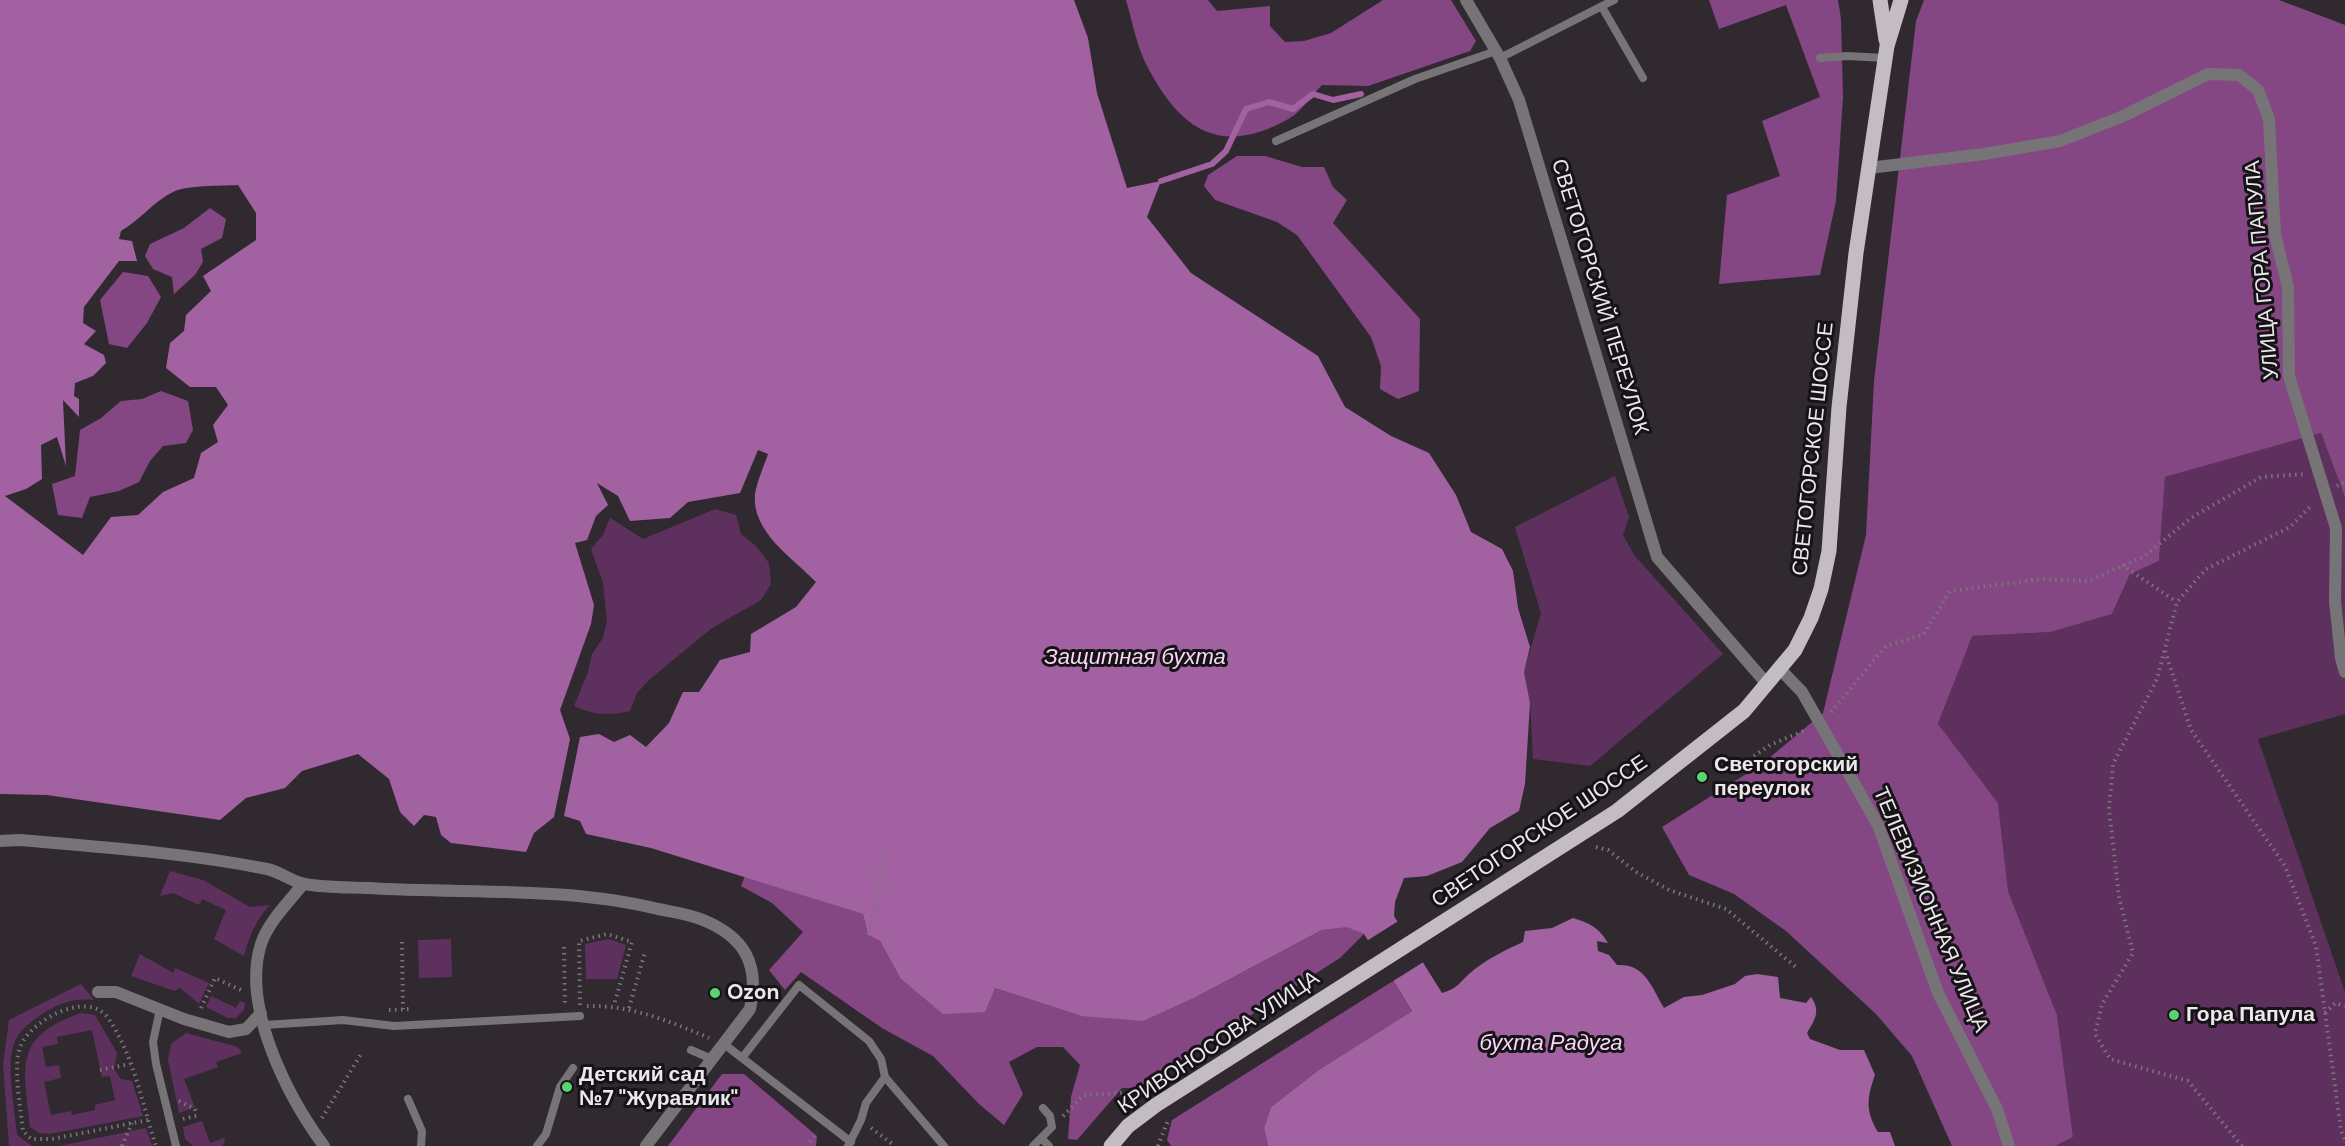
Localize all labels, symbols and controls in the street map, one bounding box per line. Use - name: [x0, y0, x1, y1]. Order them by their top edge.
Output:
- street label: СВЕТОГОРСКИЙ ПЕРЕУЛОК: [1545, 156, 1653, 438]
- street label: УЛИЦА ГОРА ПАПУЛА: [2241, 159, 2285, 381]
- street label: СВЕТОГОРСКОЕ ШОССЕ: [1788, 321, 1840, 577]
- water label: Защитная бухта: [1044, 645, 1226, 671]
- street label: СВЕТОГОРСКОЕ ШОССЕ: [1427, 750, 1653, 914]
- place label: Светогорский переулок: [1714, 752, 1858, 802]
- marker: Светогорский переулок: [1695, 770, 1709, 784]
- street label: ТЕЛЕВИЗИОННАЯ УЛИЦА: [1867, 784, 1993, 1036]
- street label: КРИВОНОСОВА УЛИЦА: [1114, 966, 1324, 1120]
- place label: Ozon: [727, 980, 780, 1006]
- marker: Ozon: [708, 986, 722, 1000]
- place label: Гора Папула: [2186, 1002, 2315, 1028]
- marker: Гора Папула: [2167, 1008, 2181, 1022]
- water label: бухта Радуга: [1479, 1031, 1623, 1057]
- place label: Детский сад №7 "Журавлик": [579, 1062, 738, 1112]
- marker: Детский сад №7 "Журавлик": [560, 1080, 574, 1094]

